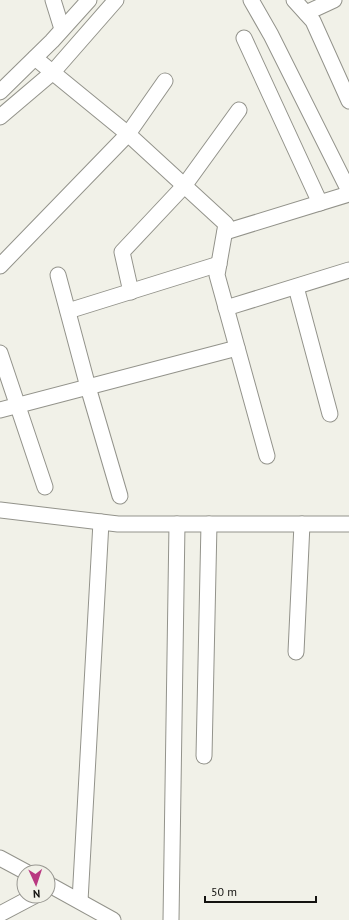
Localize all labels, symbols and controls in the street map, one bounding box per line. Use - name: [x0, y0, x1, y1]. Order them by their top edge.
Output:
- north arrow: [16, 864, 56, 904]
- scale bar: [205, 878, 316, 904]
- text: 50 m: [211, 884, 237, 899]
- text: N: [33, 887, 41, 901]

